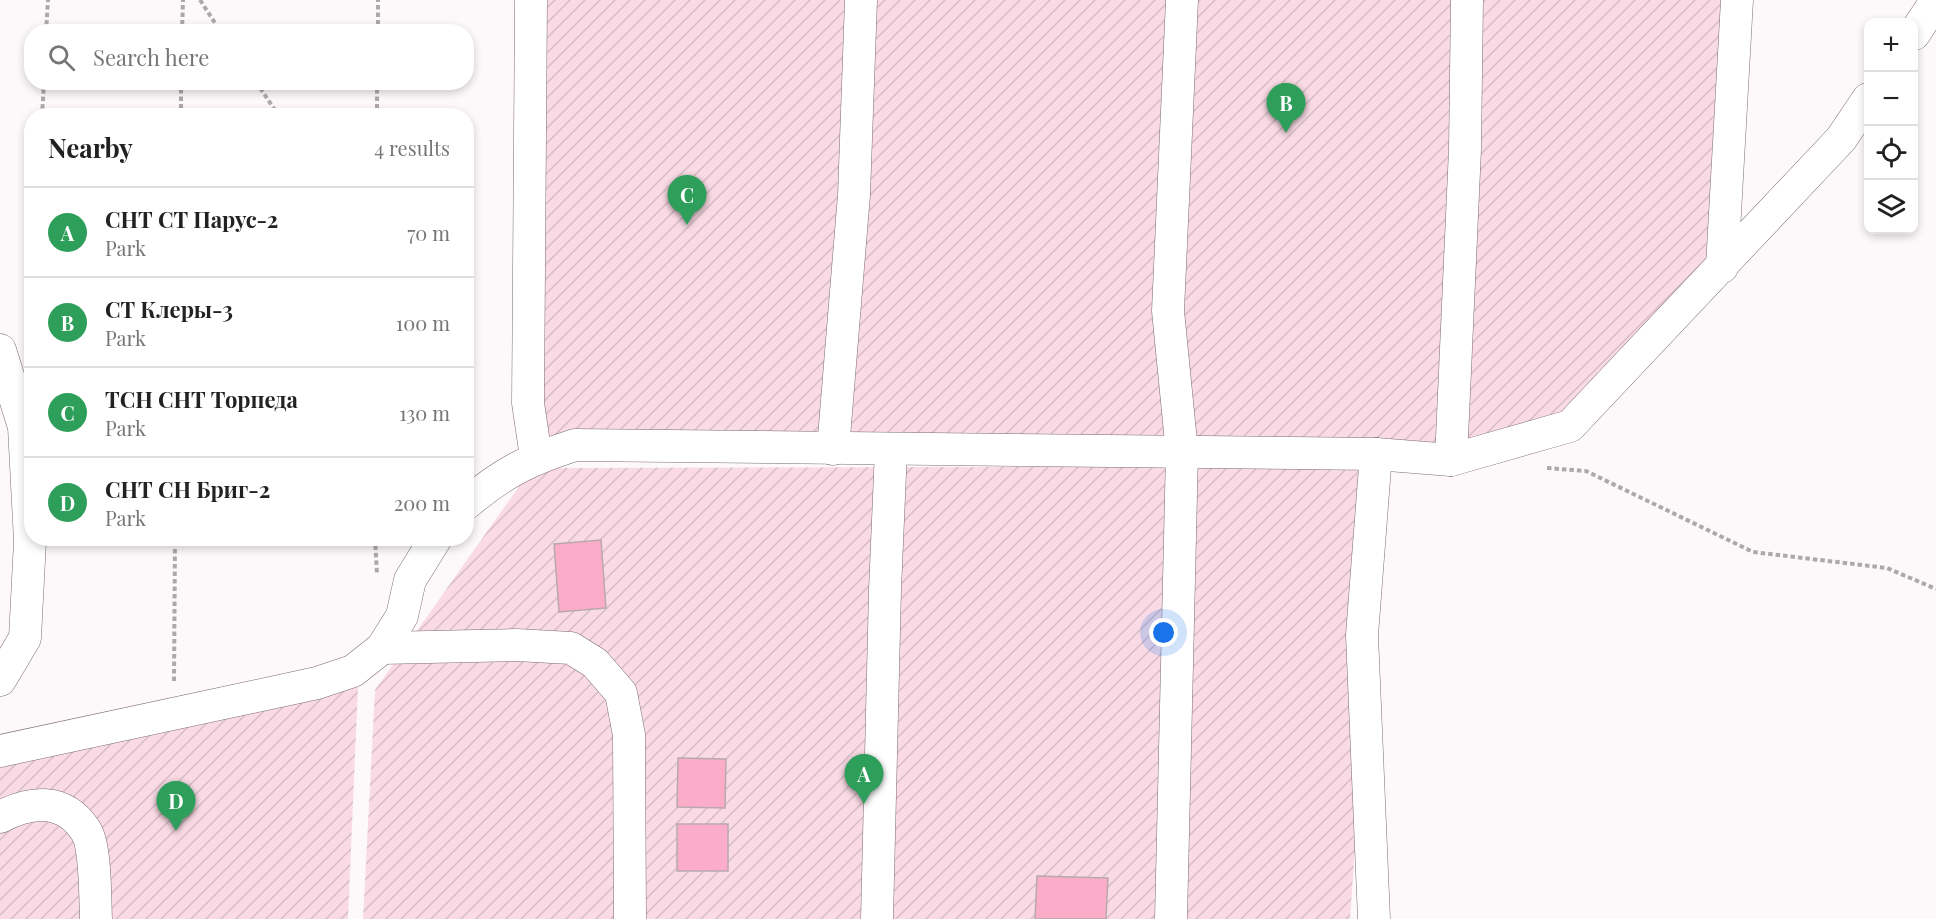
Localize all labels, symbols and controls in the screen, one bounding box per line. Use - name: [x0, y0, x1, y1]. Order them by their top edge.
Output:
- map controls: [1864, 18, 1918, 234]
- button: +: [1864, 18, 1918, 72]
- search box: [24, 24, 474, 90]
- icon: search: [45, 41, 78, 74]
- text: Search here: [93, 42, 209, 72]
- button: −: [1864, 72, 1918, 126]
- pin: B: [1266, 84, 1306, 133]
- button: locate: [1864, 126, 1918, 180]
- text: Nearby: [48, 130, 133, 165]
- text: 4 results: [374, 134, 450, 161]
- pin: C: [668, 176, 706, 225]
- button: layers: [1864, 180, 1918, 234]
- text: СНТ СТ Парус-2: [105, 204, 278, 234]
- text: A: [61, 219, 74, 246]
- text: 70 m: [407, 219, 450, 246]
- text: Park: [105, 234, 146, 261]
- text: СТ Клеры-3: [105, 294, 233, 324]
- text: B: [61, 309, 74, 336]
- text: 100 m: [396, 309, 450, 336]
- text: Park: [105, 324, 146, 351]
- text: ТСН СНТ Торпеда: [105, 384, 298, 414]
- text: C: [60, 399, 75, 426]
- text: 130 m: [399, 399, 450, 426]
- text: Park: [105, 414, 146, 441]
- text: СНТ СН Бриг-2: [105, 474, 270, 504]
- text: D: [60, 489, 75, 516]
- text: 200 m: [394, 489, 450, 516]
- text: Park: [105, 504, 146, 531]
- your location: [1149, 618, 1178, 647]
- pin: A: [844, 754, 884, 804]
- pin: D: [156, 782, 195, 831]

